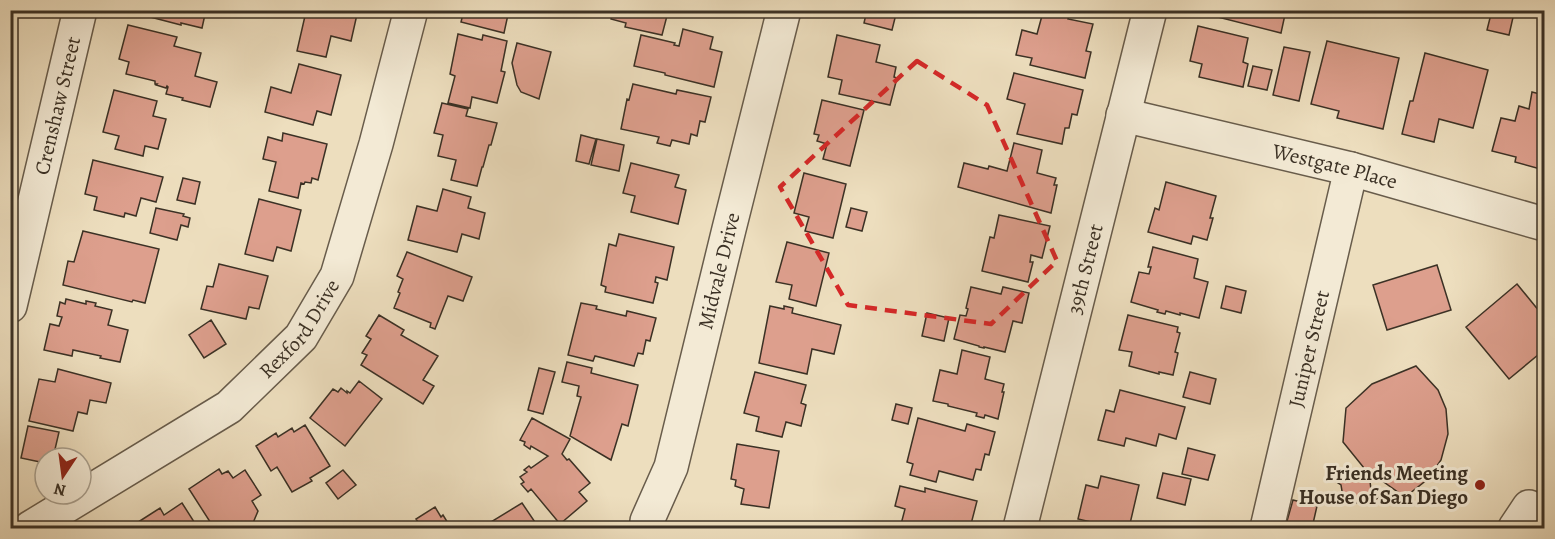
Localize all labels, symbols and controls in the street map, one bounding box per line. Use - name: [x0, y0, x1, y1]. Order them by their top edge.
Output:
- street label: Crenshaw Street: [28, 34, 87, 177]
- street label: Westgate Place: [1269, 137, 1401, 196]
- street label: Midvale Drive: [691, 209, 747, 332]
- street label: 39th Street: [1060, 221, 1110, 317]
- street label: Rexford Drive: [253, 274, 346, 384]
- street label: Juniper Street: [1282, 287, 1336, 410]
- north arrow: [33, 446, 93, 506]
- place label: Friends Meeting House of San Diego: [1299, 459, 1468, 511]
- text: N: [51, 478, 68, 502]
- marker: Friends Meeting House of San Diego: [1473, 478, 1487, 492]

